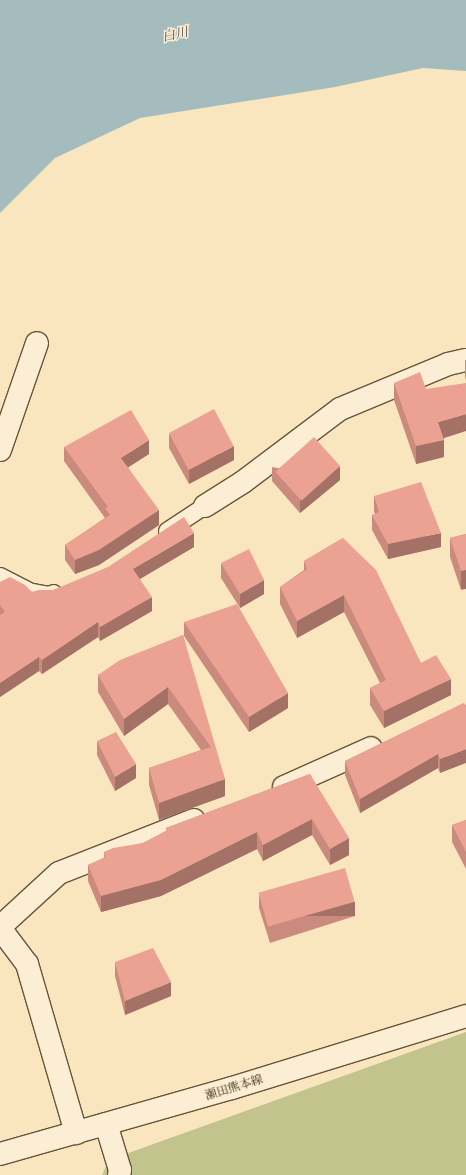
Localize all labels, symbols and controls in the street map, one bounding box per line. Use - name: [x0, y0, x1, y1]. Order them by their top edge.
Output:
- water label: 白川: [161, 23, 189, 45]
- street label: 瀬田熊本線: [203, 1071, 265, 1103]

